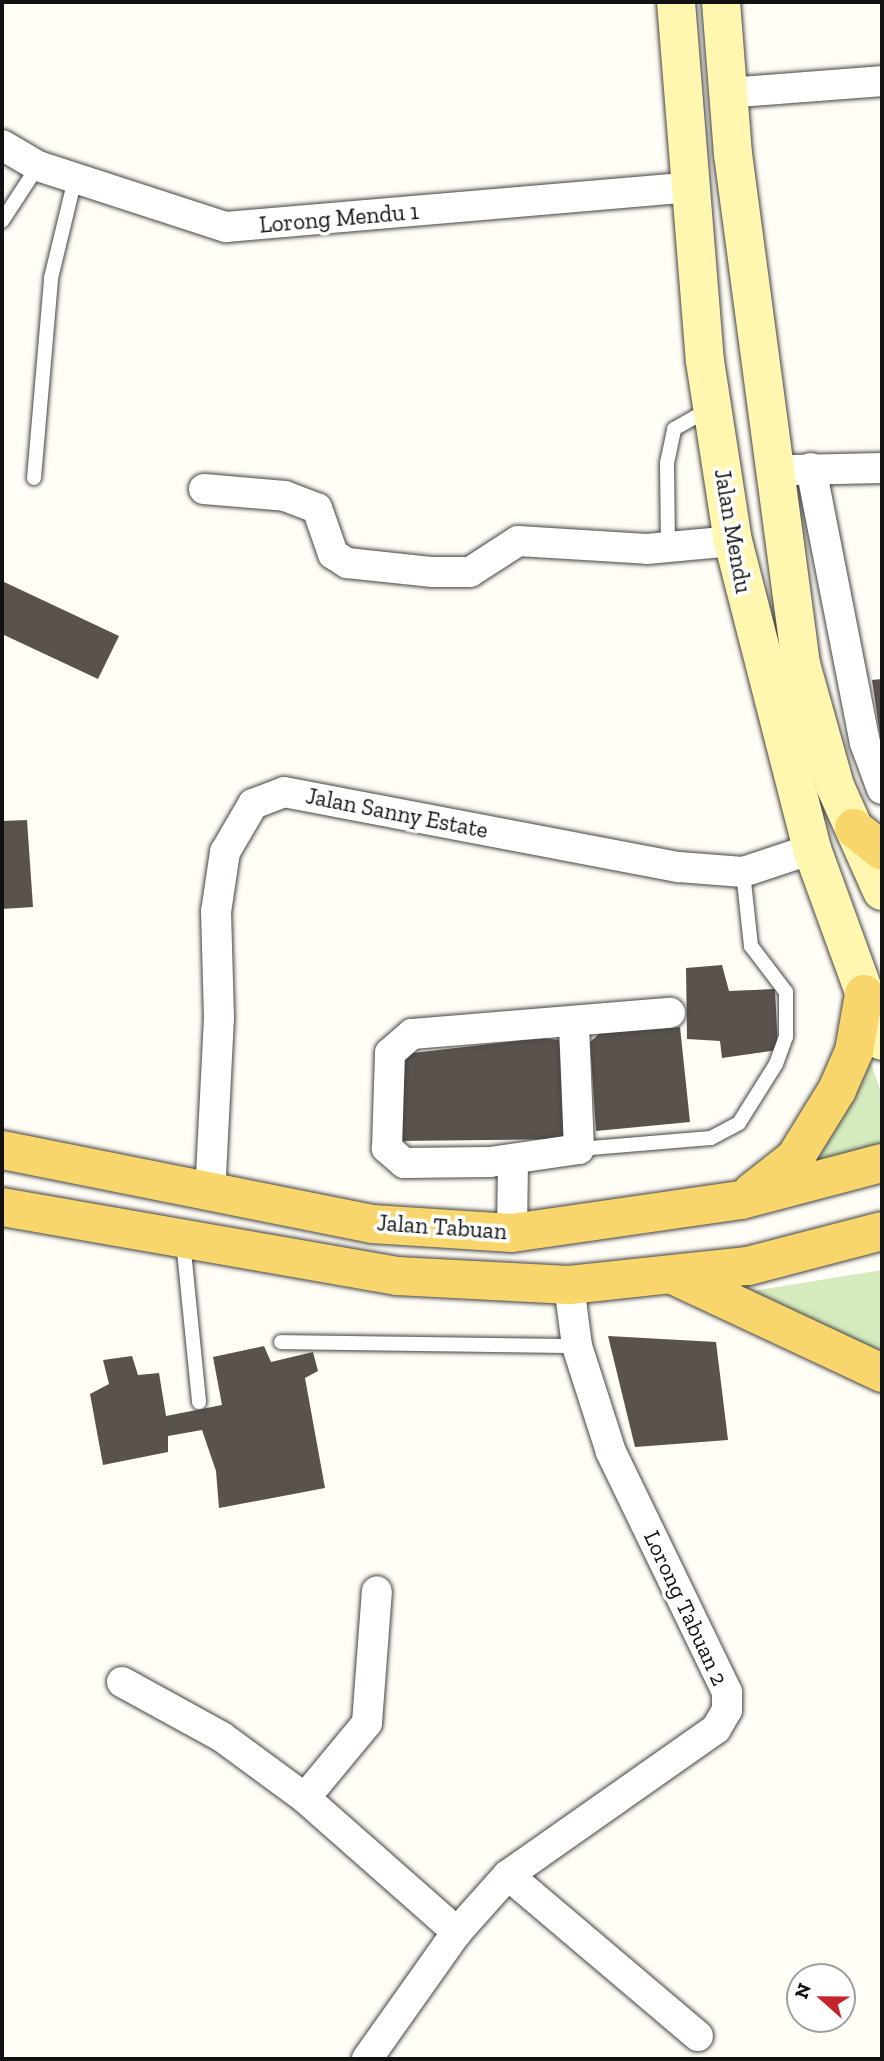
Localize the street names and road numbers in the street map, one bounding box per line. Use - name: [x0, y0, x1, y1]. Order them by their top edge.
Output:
- street label: Lorong Mendu 1: [258, 197, 420, 239]
- street label: Jalan Mendu: [708, 467, 758, 595]
- street label: Jalan Sanny Estate: [303, 782, 491, 844]
- street label: Jalan Tabuan: [376, 1209, 508, 1245]
- street label: Lorong Tabuan 2: [638, 1526, 734, 1690]

